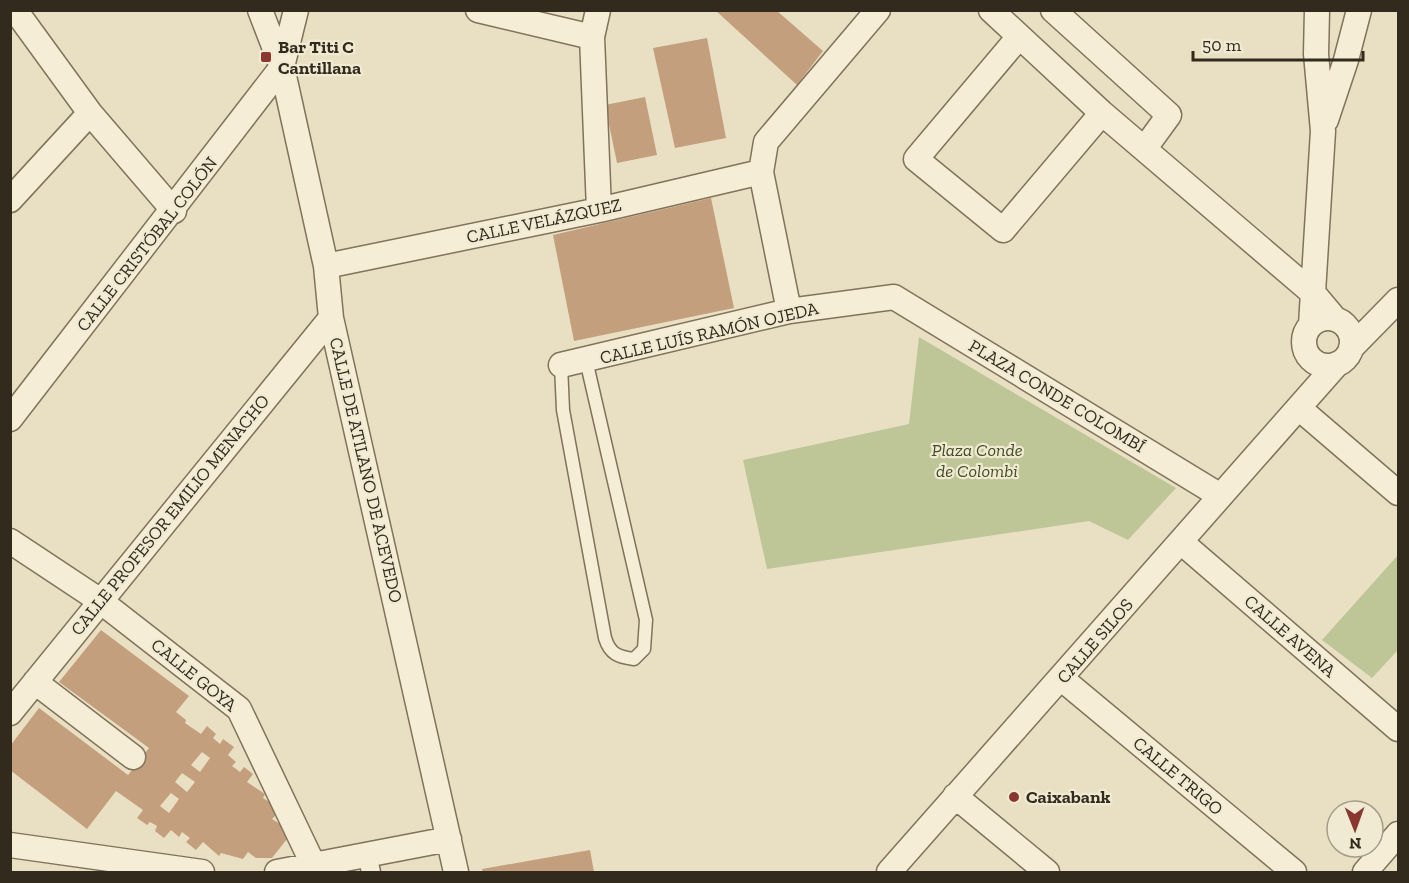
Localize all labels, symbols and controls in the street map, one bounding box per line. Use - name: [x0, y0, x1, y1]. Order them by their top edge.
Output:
- scale bar: [1193, 24, 1362, 62]
- text: 50 m: [1202, 34, 1242, 56]
- place label: Bar Titi C Cantillana: [278, 36, 361, 79]
- marker: Bar Titi C Cantillana: [259, 50, 273, 64]
- street label: CALLE CRISTÓBAL COLÓN: [72, 152, 222, 336]
- street label: CALLE VELÁZQUEZ: [464, 194, 624, 248]
- street label: CALLE LUÍS RAMÓN OJEDA: [598, 297, 821, 369]
- street label: CALLE DE ATILANO DE ACEVEDO: [325, 335, 407, 605]
- street label: PLAZA CONDE COLOMBÍ: [965, 335, 1149, 458]
- street label: CALLE PROFESOR EMILIO MENACHO: [66, 390, 274, 640]
- park label: Plaza Conde de Colombi: [931, 439, 1023, 482]
- street label: CALLE AVENA: [1240, 590, 1341, 682]
- street label: CALLE SILOS: [1052, 594, 1138, 688]
- street label: CALLE GOYA: [147, 634, 242, 716]
- street label: CALLE TRIGO: [1129, 732, 1227, 820]
- place label: Caixabank: [1026, 786, 1111, 808]
- marker: Caixabank: [1007, 790, 1021, 804]
- north arrow: [1325, 799, 1385, 859]
- text: N: [1349, 834, 1362, 853]

